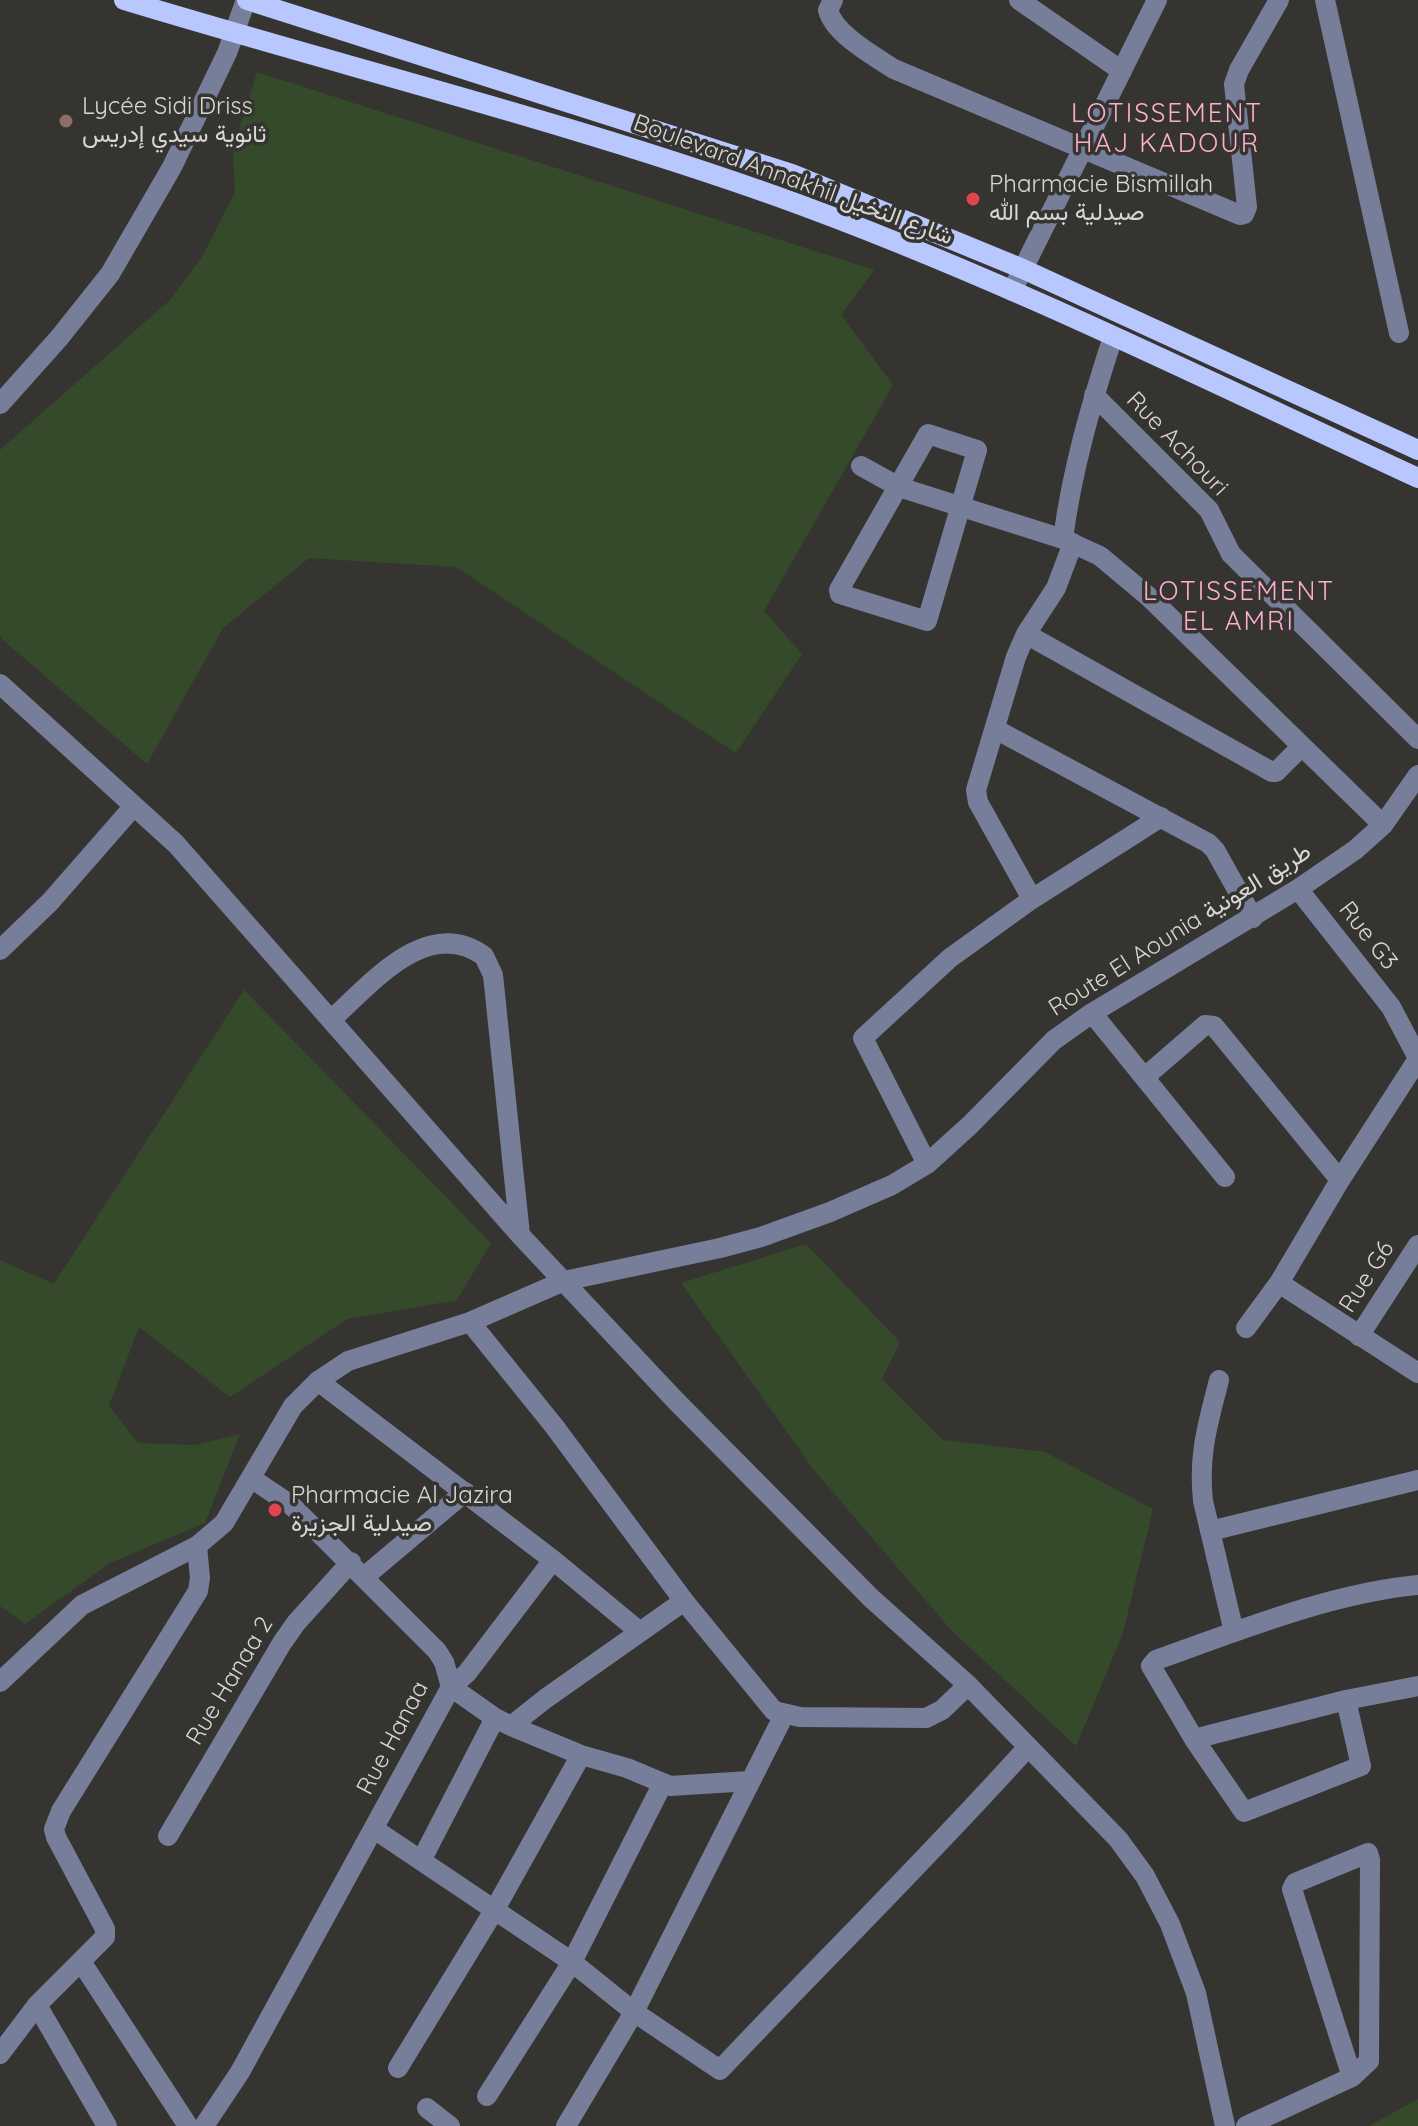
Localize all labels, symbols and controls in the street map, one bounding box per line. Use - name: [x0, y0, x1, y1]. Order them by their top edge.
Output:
- place label: Lycée Sidi Driss ثانوية سيدي إدريس: [82, 93, 267, 149]
- district label: LOTISSEMENT HAJ KADOUR: [1071, 98, 1263, 160]
- street label: Boulevard Annakhil شارع النخيل: [629, 109, 957, 251]
- marker: Lycée Sidi Driss ثانوية سيدي إدريس: [57, 112, 75, 130]
- place label: Pharmacie Bismillah صيدلية بسم الله: [989, 171, 1213, 227]
- marker: Pharmacie Bismillah صيدلية بسم الله: [964, 190, 982, 208]
- street label: Rue Achouri: [1120, 386, 1234, 502]
- district label: LOTISSEMENT EL AMRI: [1143, 576, 1335, 638]
- street label: Route El Aounia طريق العونية: [1043, 837, 1317, 1023]
- street label: Rue G3: [1332, 896, 1404, 976]
- street label: Rue G6: [1333, 1236, 1401, 1318]
- place label: Pharmacie Al Jazira صيدلية الجزيرة: [291, 1482, 513, 1538]
- marker: Pharmacie Al Jazira صيدلية الجزيرة: [266, 1501, 284, 1519]
- street label: Rue Hanaa 2: [180, 1612, 280, 1750]
- street label: Rue Hanaa: [351, 1676, 435, 1800]

